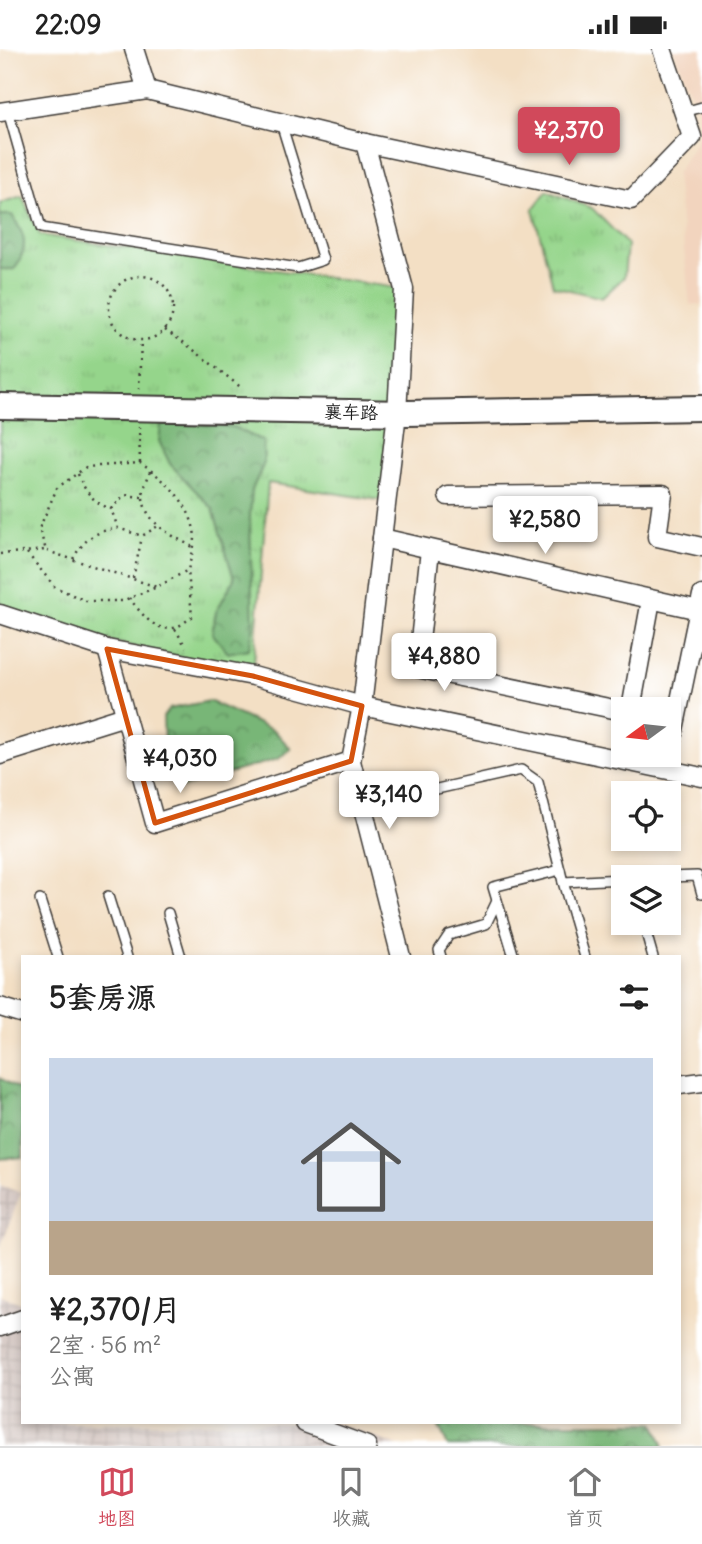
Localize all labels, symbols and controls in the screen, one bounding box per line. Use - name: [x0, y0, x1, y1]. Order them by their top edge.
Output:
- text: 22:09: [35, 8, 101, 41]
- pin: ¥2,370: [512, 107, 626, 167]
- text: ¥2,370: [534, 115, 604, 144]
- street label: 襄车路: [324, 400, 378, 424]
- pin: ¥2,580: [488, 497, 602, 556]
- text: ¥2,580: [509, 504, 581, 533]
- pin: ¥4,880: [387, 633, 501, 693]
- text: ¥4,880: [407, 641, 481, 670]
- north arrow: [611, 697, 681, 767]
- map controls: [611, 697, 681, 935]
- pin: ¥4,030: [123, 735, 237, 795]
- text: ¥4,030: [143, 743, 217, 772]
- pin: ¥3,140: [332, 771, 446, 831]
- text: ¥3,140: [355, 779, 423, 808]
- button: locate: [611, 781, 681, 851]
- button: layers: [611, 865, 681, 935]
- text: 5套房源: [49, 978, 156, 1016]
- icon: filters: [615, 978, 653, 1016]
- icon: home: [288, 1104, 414, 1230]
- text: ¥2,370/月: [49, 1290, 181, 1328]
- text: 2室 · 56 m²: [49, 1330, 161, 1359]
- text: 公寓: [49, 1361, 95, 1390]
- tab: 地图: [98, 1463, 136, 1530]
- tab: 收藏: [332, 1463, 370, 1530]
- tab: 首页: [566, 1463, 604, 1530]

